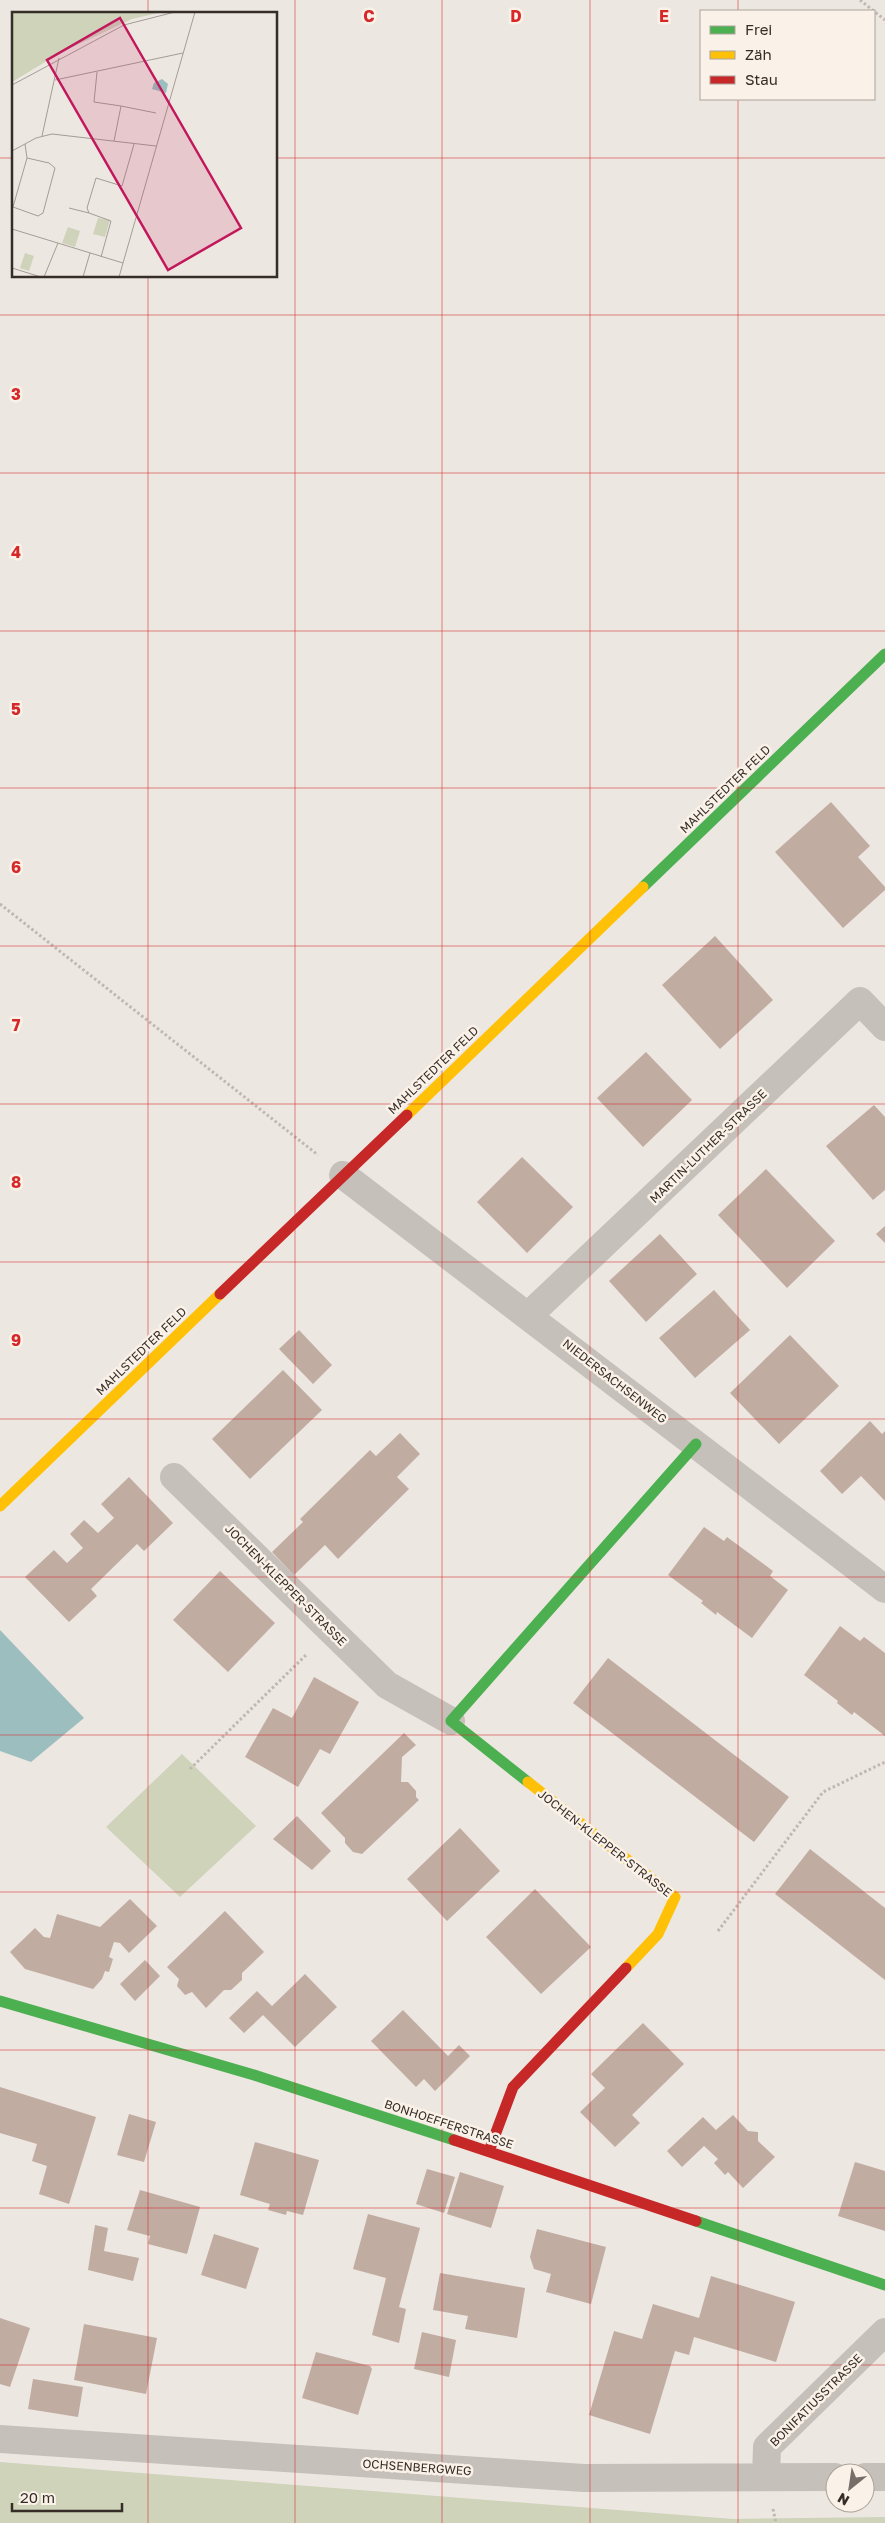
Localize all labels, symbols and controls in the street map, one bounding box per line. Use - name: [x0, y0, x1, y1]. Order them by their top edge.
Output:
- text: C: [363, 6, 375, 26]
- text: D: [510, 6, 522, 26]
- text: E: [659, 6, 669, 26]
- legend: [700, 10, 875, 100]
- inset map: [12, 12, 278, 278]
- text: Frei: [745, 20, 772, 38]
- text: Zäh: [745, 45, 772, 63]
- text: Stau: [745, 70, 778, 88]
- text: 3: [11, 384, 21, 404]
- text: 4: [11, 542, 21, 562]
- text: 5: [11, 699, 21, 719]
- street label: MAHLSTEDTER FELD: [677, 742, 773, 836]
- text: 6: [11, 857, 21, 877]
- text: 7: [12, 1015, 21, 1035]
- street label: MAHLSTEDTER FELD: [385, 1023, 481, 1117]
- street label: MARTIN-LUTHER-STRASSE: [646, 1086, 770, 1206]
- text: 8: [11, 1172, 21, 1192]
- street label: MAHLSTEDTER FELD: [93, 1304, 189, 1398]
- text: 9: [11, 1330, 21, 1350]
- street label: NIEDERSACHSENWEG: [560, 1336, 670, 1426]
- street label: JOCHEN-KLEPPER-STRASSE: [222, 1521, 350, 1649]
- street label: JOCHEN-KLEPPER-STRASSE: [535, 1786, 675, 1900]
- street label: BONHOEFFERSTRASSE: [383, 2096, 515, 2152]
- street label: BONIFATIUSSTRASSE: [767, 2351, 865, 2449]
- street label: OCHSENBERGWEG: [362, 2456, 472, 2478]
- north arrow: [825, 2463, 875, 2513]
- scale bar: [12, 2480, 122, 2512]
- text: 20 m: [20, 2488, 55, 2506]
- text: N: [834, 2490, 852, 2510]

